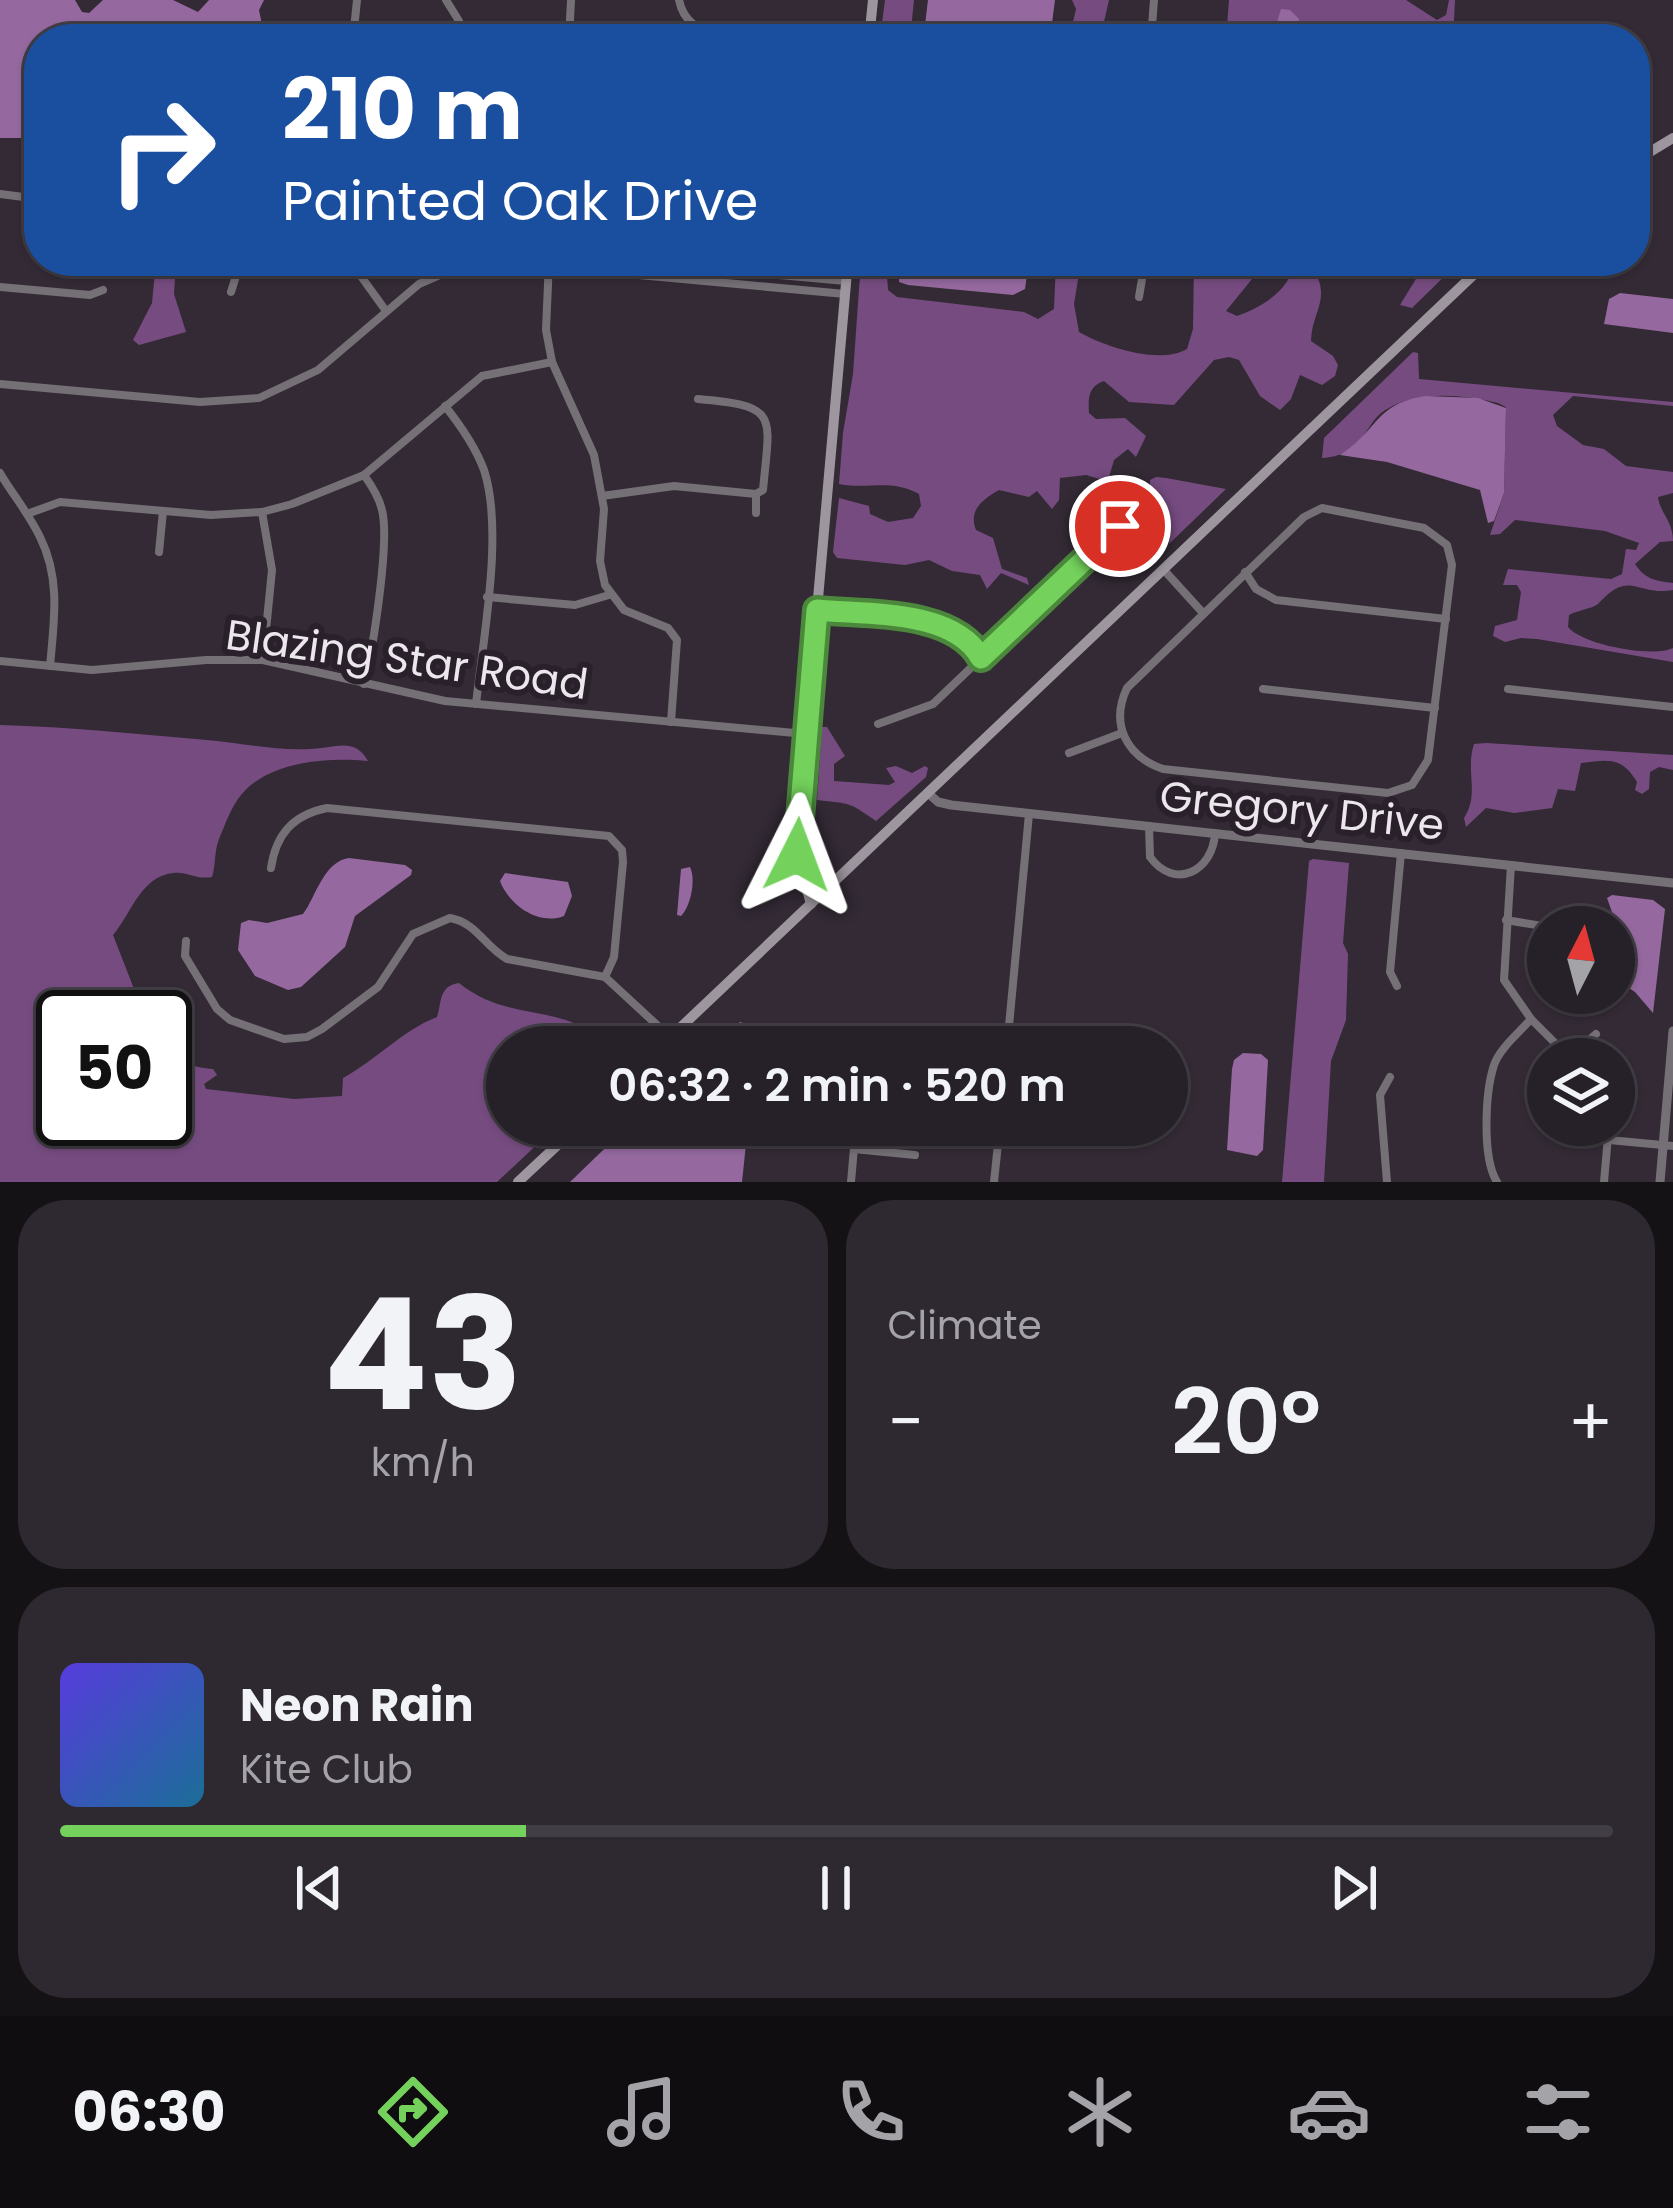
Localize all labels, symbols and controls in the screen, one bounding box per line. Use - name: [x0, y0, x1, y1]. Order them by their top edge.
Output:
- text: 210 m: [282, 51, 523, 168]
- icon: right: [84, 72, 240, 228]
- text: Painted Oak Drive: [282, 163, 758, 239]
- pin: [1069, 475, 1171, 577]
- icon: arrive: [1087, 493, 1153, 559]
- street label: Blazing Star Road: [222, 605, 592, 714]
- street label: Gregory Drive: [1157, 766, 1447, 855]
- position arrow: [734, 792, 860, 918]
- north arrow: [1527, 906, 1635, 1014]
- map controls: [1527, 906, 1635, 1146]
- speed limit sign: 50: [36, 990, 192, 1146]
- button: layers: [1527, 1038, 1635, 1146]
- text: 06:32 · 2 min · 520 m: [608, 1054, 1066, 1117]
- text: 43: [323, 1245, 523, 1464]
- text: Climate: [888, 1298, 1042, 1353]
- text: 20°: [1171, 1359, 1321, 1486]
- text: −: [888, 1376, 924, 1468]
- text: +: [1568, 1376, 1613, 1468]
- text: km/h: [371, 1435, 475, 1490]
- text: Neon Rain: [240, 1674, 474, 1737]
- text: Kite Club: [240, 1742, 413, 1797]
- icon: previous: [286, 1855, 352, 1921]
- icon: pause: [803, 1855, 869, 1921]
- icon: next: [1321, 1855, 1387, 1921]
- icon: directions: [371, 2070, 455, 2154]
- icon: music: [600, 2070, 684, 2154]
- icon: phone: [829, 2070, 913, 2154]
- icon: climate: [1058, 2070, 1142, 2154]
- icon: car: [1287, 2070, 1371, 2154]
- icon: filters: [1516, 2070, 1600, 2154]
- text: 06:30: [73, 2074, 225, 2150]

